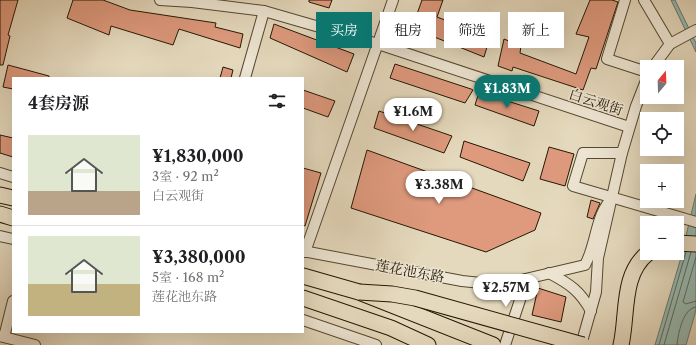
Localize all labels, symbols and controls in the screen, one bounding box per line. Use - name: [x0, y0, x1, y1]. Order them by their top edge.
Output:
- chip: 买房: [316, 12, 372, 48]
- chip: 租房: [380, 12, 436, 48]
- chip: 筛选: [444, 12, 500, 48]
- chip: 新上: [508, 12, 564, 48]
- north arrow: [640, 60, 684, 104]
- map controls: [640, 60, 684, 260]
- pin: ¥1.83M: [474, 75, 540, 109]
- text: ¥1.83M: [483, 80, 531, 96]
- street label: 白云观街: [567, 85, 625, 119]
- icon: filters: [266, 90, 288, 112]
- text: 4套房源: [28, 93, 89, 113]
- pin: ¥1.6M: [385, 98, 441, 132]
- text: ¥1.6M: [393, 103, 433, 119]
- button: locate: [640, 112, 684, 156]
- text: ¥1,830,000: [152, 146, 244, 166]
- icon: home: [60, 151, 108, 199]
- button: +: [640, 164, 684, 208]
- text: 3室 · 92 m²: [152, 168, 219, 184]
- pin: ¥3.38M: [406, 171, 472, 205]
- text: ¥3.38M: [414, 176, 464, 192]
- text: 白云观街: [152, 187, 204, 203]
- button: −: [640, 216, 684, 260]
- text: ¥3,380,000: [152, 247, 246, 267]
- icon: home: [60, 252, 108, 300]
- street label: 莲花池东路: [374, 256, 446, 286]
- text: 5室 · 168 m²: [152, 269, 224, 285]
- pin: ¥2.57M: [473, 274, 539, 308]
- text: ¥2.57M: [482, 279, 530, 295]
- text: 莲花池东路: [152, 288, 217, 304]

